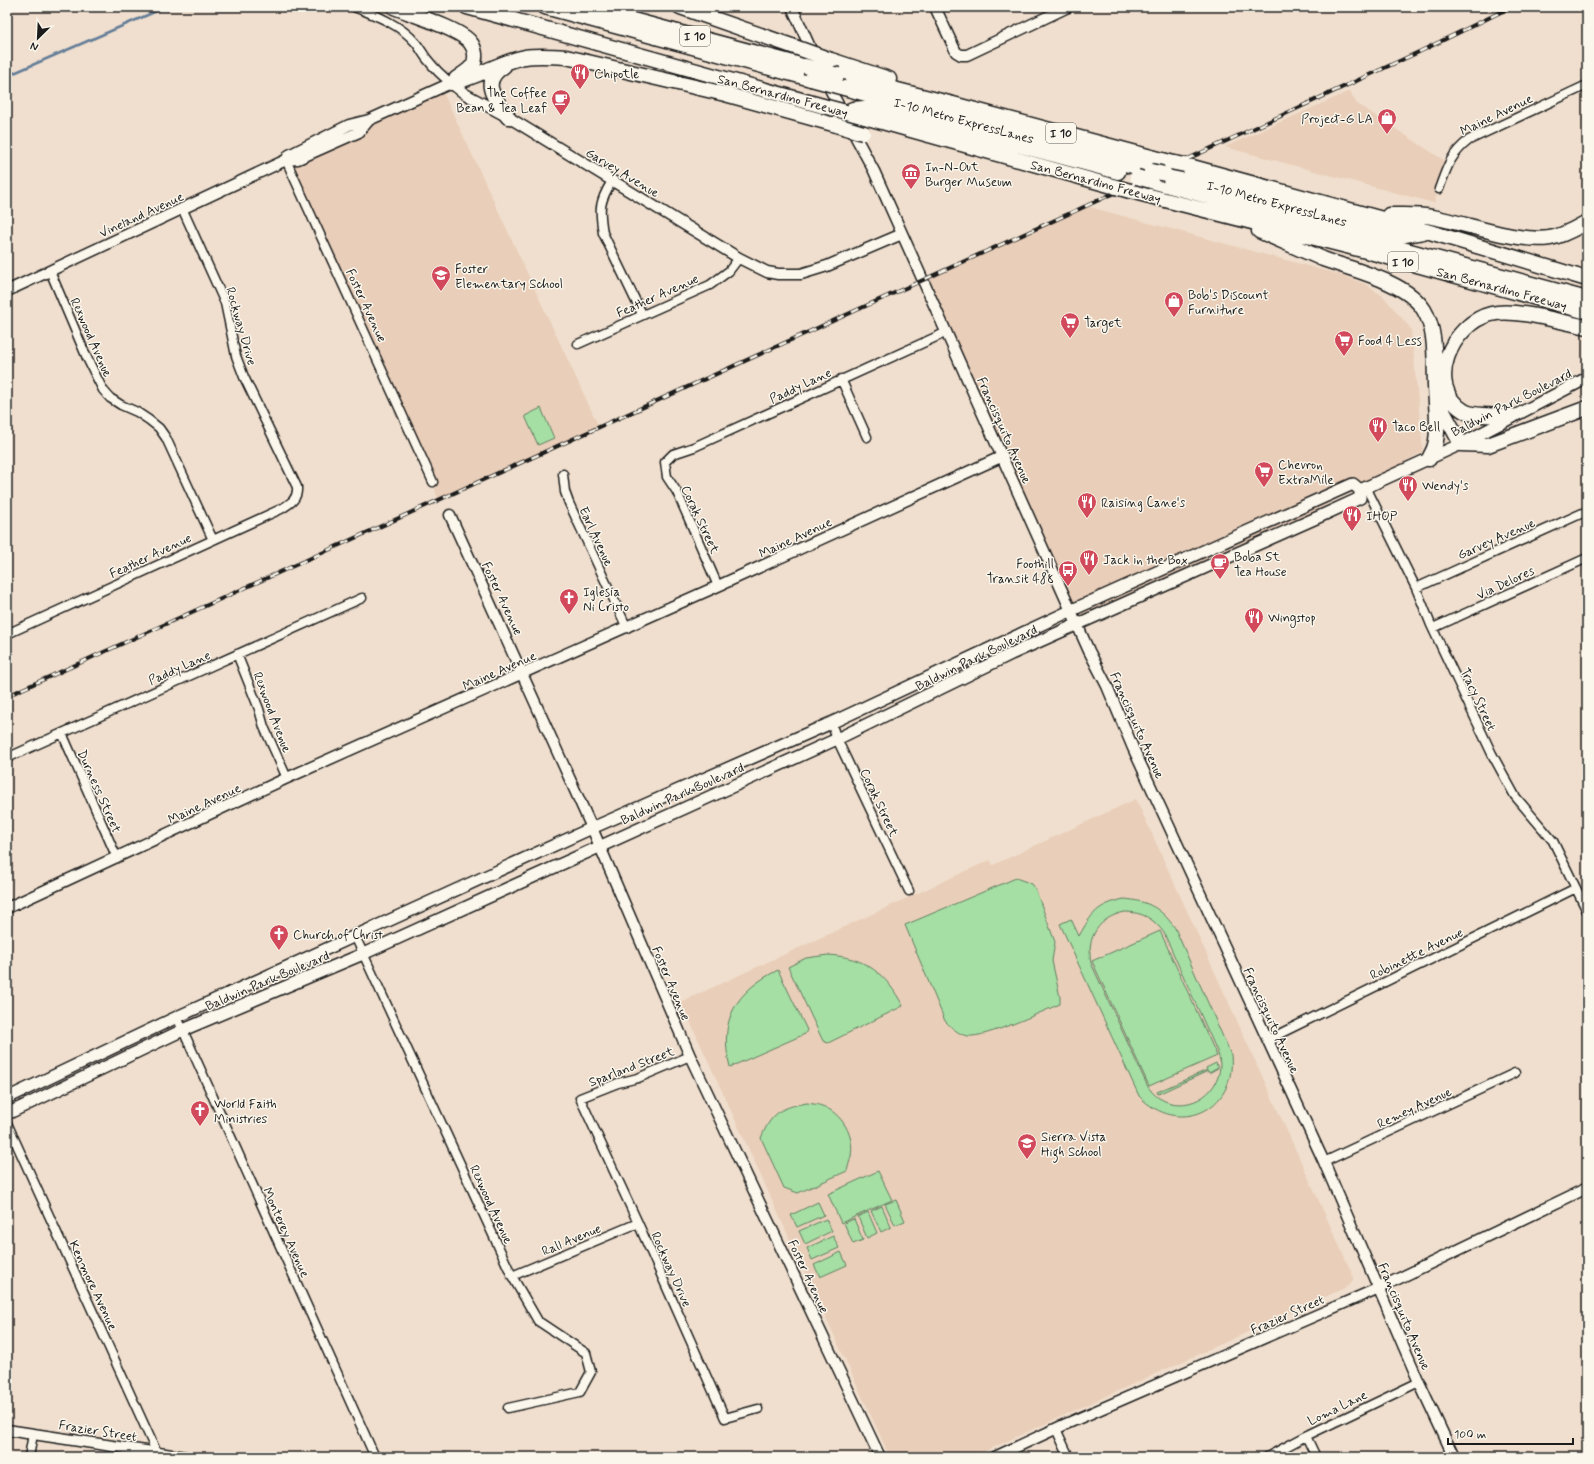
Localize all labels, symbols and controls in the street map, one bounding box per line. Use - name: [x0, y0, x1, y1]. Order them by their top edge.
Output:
- north arrow: [18, 18, 58, 58]
- road number: I 10: [680, 26, 710, 46]
- text: N: [28, 38, 41, 54]
- restaurant icon: Chipotle: [569, 62, 591, 90]
- place label: Chipotle: [594, 66, 639, 83]
- street label: San Bernardino Freeway: [716, 71, 850, 122]
- place label: The Coffee Bean & Tea Leaf: [456, 85, 547, 117]
- cafe icon: The Coffee Bean & Tea Leaf: [550, 88, 572, 116]
- street label: Maine Avenue: [1458, 90, 1536, 140]
- street label: I-10 Metro ExpressLanes: [892, 95, 1036, 148]
- shop icon: Project-G LA: [1376, 107, 1398, 135]
- place label: Project-G LA: [1301, 111, 1373, 128]
- road number: I 10: [1046, 123, 1076, 143]
- street label: Garvey Avenue: [582, 145, 662, 202]
- street label: San Bernardino Freeway: [1029, 157, 1163, 208]
- place label: In-N-Out Burger Museum: [925, 159, 1012, 192]
- museum icon: In-N-Out Burger Museum: [900, 162, 922, 190]
- street label: I-10 Metro ExpressLanes: [1205, 178, 1349, 231]
- street label: Vineland Avenue: [97, 188, 187, 242]
- road number: I 10: [1388, 252, 1418, 272]
- place label: Foster Elementary School: [455, 261, 563, 293]
- school or university icon: Foster Elementary School: [430, 264, 452, 292]
- street label: San Bernardino Freeway: [1435, 264, 1569, 315]
- street label: Foster Avenue: [341, 266, 390, 345]
- street label: Feather Avenue: [614, 271, 702, 322]
- street label: Rockway Drive: [221, 285, 260, 368]
- place label: Bob's Discount Furniture: [1188, 287, 1269, 319]
- shop icon: Bob's Discount Furniture: [1163, 290, 1185, 318]
- street label: Rexwood Avenue: [66, 295, 116, 380]
- supermarket icon: Target: [1059, 311, 1081, 339]
- place label: Target: [1084, 315, 1122, 333]
- supermarket icon: Food 4 Less: [1333, 329, 1355, 357]
- place label: Food 4 Less: [1358, 333, 1422, 350]
- street label: Paddy Lane: [767, 365, 834, 408]
- street label: Baldwin Park Boulevard: [1449, 366, 1575, 441]
- street label: Francisquito Avenue: [972, 375, 1035, 487]
- restaurant icon: Taco Bell: [1367, 415, 1389, 443]
- place label: Taco Bell: [1392, 419, 1440, 436]
- place label: Chevron ExtraMile: [1278, 457, 1334, 489]
- supermarket icon: Chevron ExtraMile: [1253, 460, 1275, 488]
- restaurant icon: Wendy's: [1397, 474, 1419, 502]
- place label: Wendy's: [1422, 478, 1469, 495]
- street label: Corak Street: [676, 483, 723, 557]
- restaurant icon: Raising Cane's: [1076, 491, 1098, 519]
- place label: Raising Cane's: [1101, 495, 1186, 512]
- street label: Earl Avenue: [574, 504, 617, 569]
- restaurant icon: IHOP: [1341, 504, 1363, 532]
- place label: IHOP: [1366, 508, 1398, 525]
- street label: Maine Avenue: [756, 514, 835, 563]
- street label: Garvey Avenue: [1455, 515, 1538, 564]
- street label: Feather Avenue: [107, 530, 194, 583]
- restaurant icon: Jack in the Box: [1078, 548, 1100, 576]
- place label: Boba St Tea House: [1234, 549, 1287, 581]
- place label: Jack in the Box: [1103, 552, 1188, 569]
- cafe icon: Boba St Tea House: [1209, 552, 1231, 580]
- place label: Foothill Transit 488: [987, 556, 1054, 588]
- street label: Foster Avenue: [477, 559, 526, 638]
- bus stop icon: Foothill Transit 488: [1057, 559, 1079, 587]
- street label: Via Delores: [1474, 562, 1538, 604]
- place label: Iglesia Ni Cristo: [583, 584, 629, 616]
- church icon: Iglesia Ni Cristo: [558, 587, 580, 615]
- restaurant icon: Wingstop: [1243, 606, 1265, 634]
- place label: Wingstop: [1268, 610, 1316, 628]
- street label: Baldwin Park Boulevard: [913, 622, 1040, 695]
- street label: Paddy Lane: [146, 647, 214, 690]
- street label: Maine Avenue: [460, 648, 539, 695]
- street label: Tracy Street: [1456, 665, 1500, 734]
- street label: Rexwood Avenue: [248, 670, 295, 755]
- street label: Francisquito Avenue: [1105, 670, 1168, 782]
- street label: Durness Street: [73, 747, 125, 836]
- street label: Baldwin Park Boulevard: [618, 760, 747, 829]
- street label: Corak Street: [855, 766, 902, 840]
- street label: Maine Avenue: [165, 780, 244, 829]
- church icon: Church of Christ: [268, 923, 290, 951]
- street label: Robinette Avenue: [1367, 924, 1466, 984]
- place label: Church of Christ: [293, 927, 383, 944]
- street label: Foster Avenue: [647, 944, 694, 1024]
- street label: Baldwin Park Boulevard: [203, 948, 332, 1015]
- street label: Francisquito Avenue: [1239, 965, 1303, 1076]
- street label: Sparland Street: [586, 1043, 677, 1091]
- street label: Remey Avenue: [1375, 1084, 1455, 1133]
- place label: World Faith Ministries: [214, 1096, 277, 1128]
- church icon: World Faith Ministries: [189, 1099, 211, 1127]
- place label: Sierra Vista High School: [1041, 1129, 1106, 1163]
- school or university icon: Sierra Vista High School: [1016, 1132, 1038, 1160]
- street label: Rexwood Avenue: [465, 1162, 516, 1247]
- street label: Monterey Avenue: [258, 1185, 313, 1280]
- street label: Rall Avenue: [539, 1220, 604, 1260]
- street label: Rockway Drive: [646, 1229, 695, 1310]
- street label: Foster Avenue: [783, 1237, 832, 1316]
- street label: Kenmore Avenue: [64, 1238, 121, 1333]
- street label: Francisquito Avenue: [1373, 1260, 1434, 1373]
- street label: Frazier Street: [1248, 1292, 1327, 1339]
- street label: Loma Lane: [1305, 1387, 1370, 1430]
- street label: Frazier Street: [58, 1417, 138, 1446]
- scale bar: [1448, 1420, 1573, 1446]
- text: 100 m: [1454, 1427, 1486, 1443]

